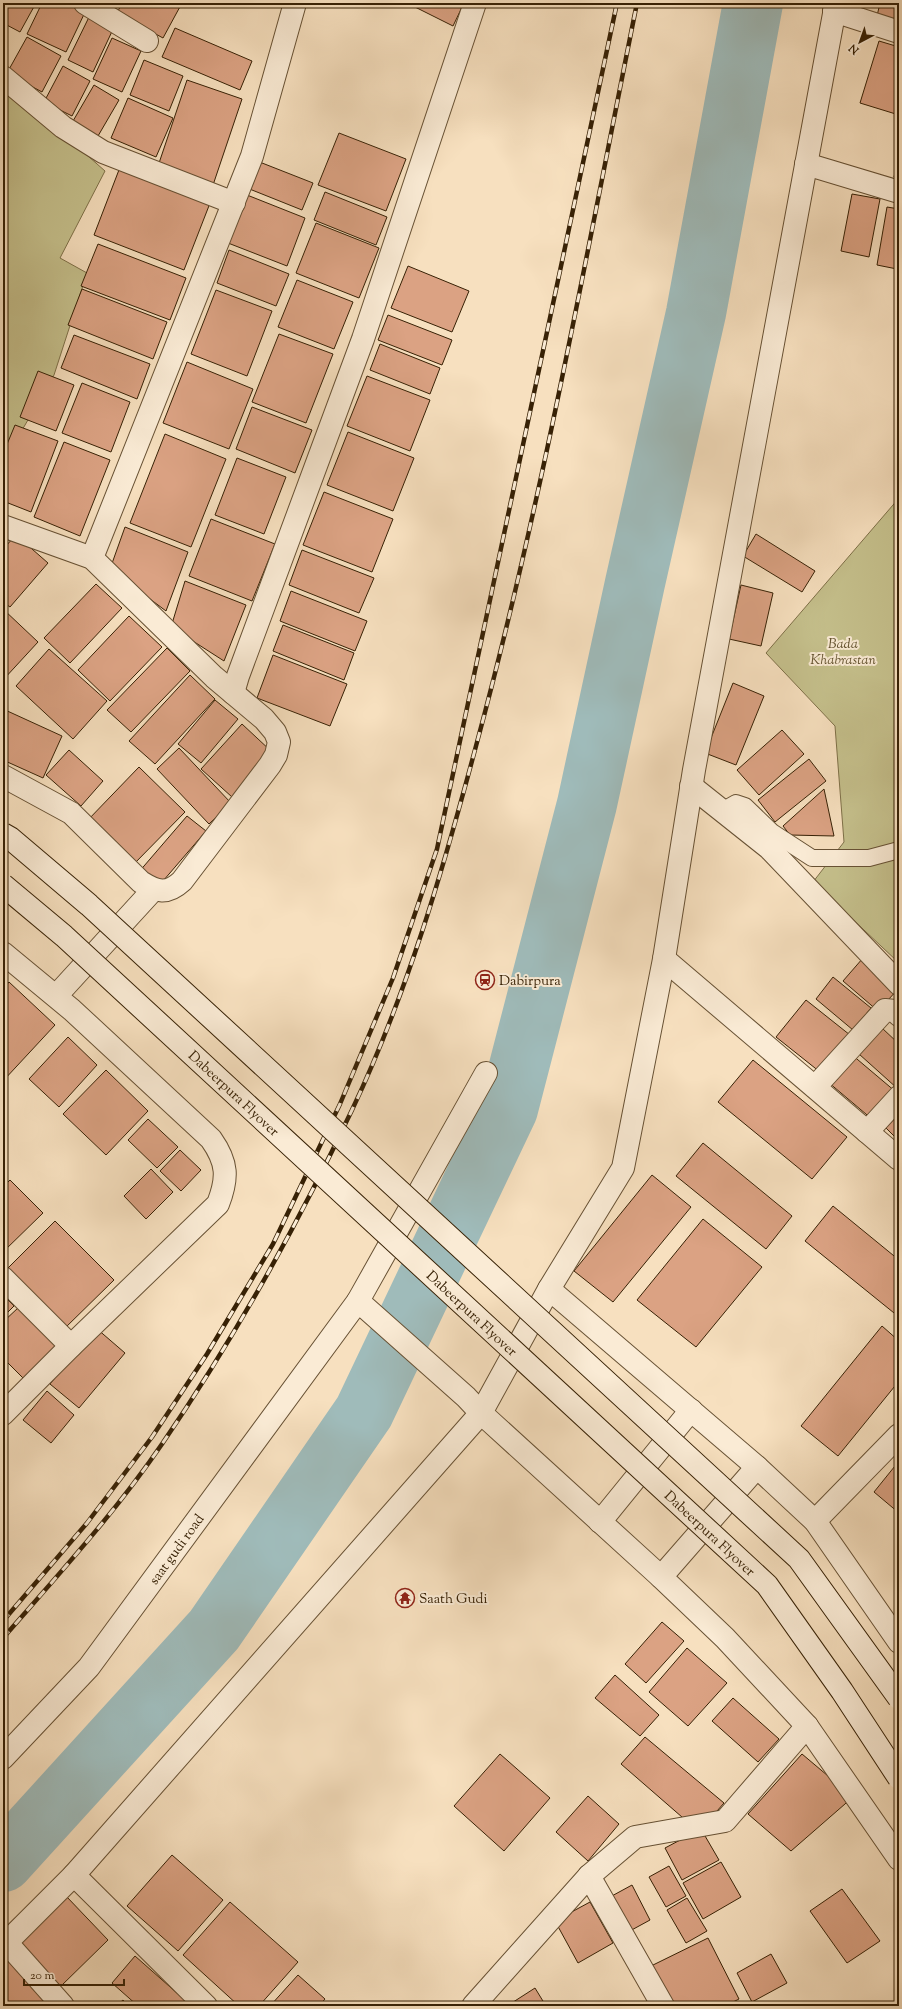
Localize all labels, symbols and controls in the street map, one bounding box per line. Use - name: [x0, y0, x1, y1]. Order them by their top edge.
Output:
- north arrow: [840, 22, 880, 62]
- text: N: [845, 40, 863, 58]
- park label: Bada Khabrastan: [810, 635, 876, 671]
- station icon: Dabirpura: [474, 969, 496, 991]
- place label: Dabirpura: [499, 972, 561, 992]
- street label: Dabeerpura Flyover: [183, 1047, 283, 1143]
- street label: Dabeerpura Flyover: [421, 1267, 521, 1363]
- street label: Dabeerpura Flyover: [659, 1487, 759, 1583]
- street label: saat gudi road: [145, 1511, 210, 1590]
- temple icon: Saath Gudi: [394, 1587, 416, 1609]
- place label: Saath Gudi: [419, 1590, 488, 1610]
- scale bar: [24, 1961, 124, 1987]
- text: 20 m: [30, 1967, 55, 1985]

